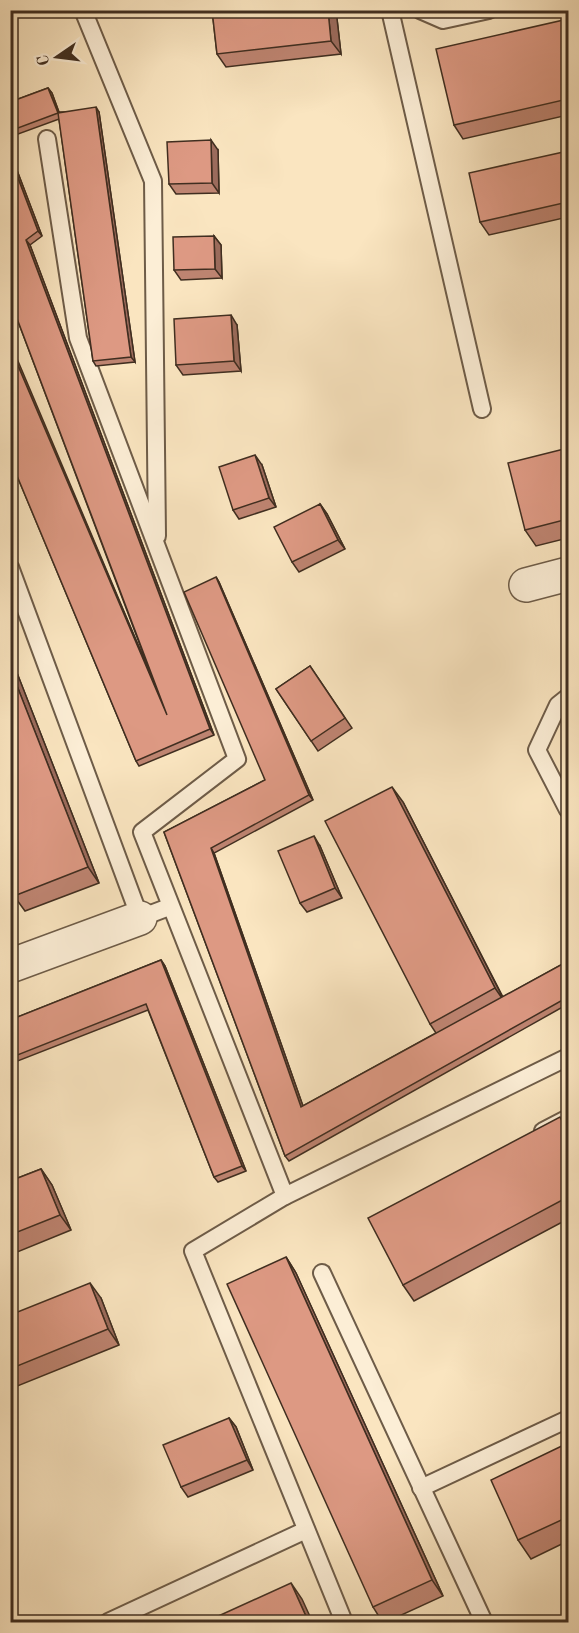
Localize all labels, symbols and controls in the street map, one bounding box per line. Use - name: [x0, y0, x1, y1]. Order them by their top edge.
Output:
- north arrow: [27, 27, 87, 87]
- text: С: [35, 53, 53, 67]

